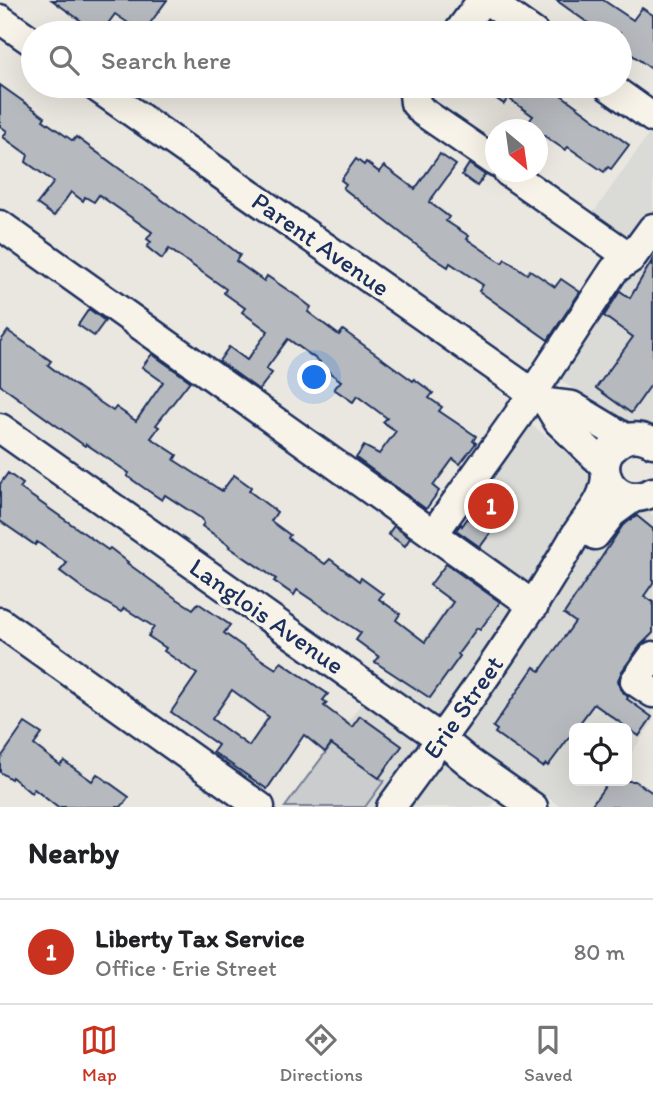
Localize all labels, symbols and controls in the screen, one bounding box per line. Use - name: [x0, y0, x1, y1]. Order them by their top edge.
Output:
- search box: [21, 21, 632, 98]
- icon: search: [45, 41, 83, 79]
- text: Search here: [101, 44, 231, 76]
- north arrow: [485, 119, 548, 182]
- street label: Parent Avenue: [246, 185, 396, 303]
- your location: [297, 360, 331, 394]
- pin: 1: [468, 480, 514, 532]
- street label: Langlois Avenue: [183, 551, 351, 681]
- street label: Erie Street: [416, 649, 510, 765]
- map controls: [569, 723, 632, 786]
- button: locate: [569, 723, 632, 786]
- text: Nearby: [28, 834, 119, 871]
- text: Liberty Tax Service: [95, 922, 305, 954]
- text: 1: [46, 938, 56, 966]
- text: 80 m: [574, 938, 625, 966]
- text: Office · Erie Street: [95, 954, 277, 982]
- tab: Map: [80, 1021, 118, 1086]
- tab: Directions: [279, 1021, 363, 1086]
- tab: Saved: [524, 1021, 572, 1086]

